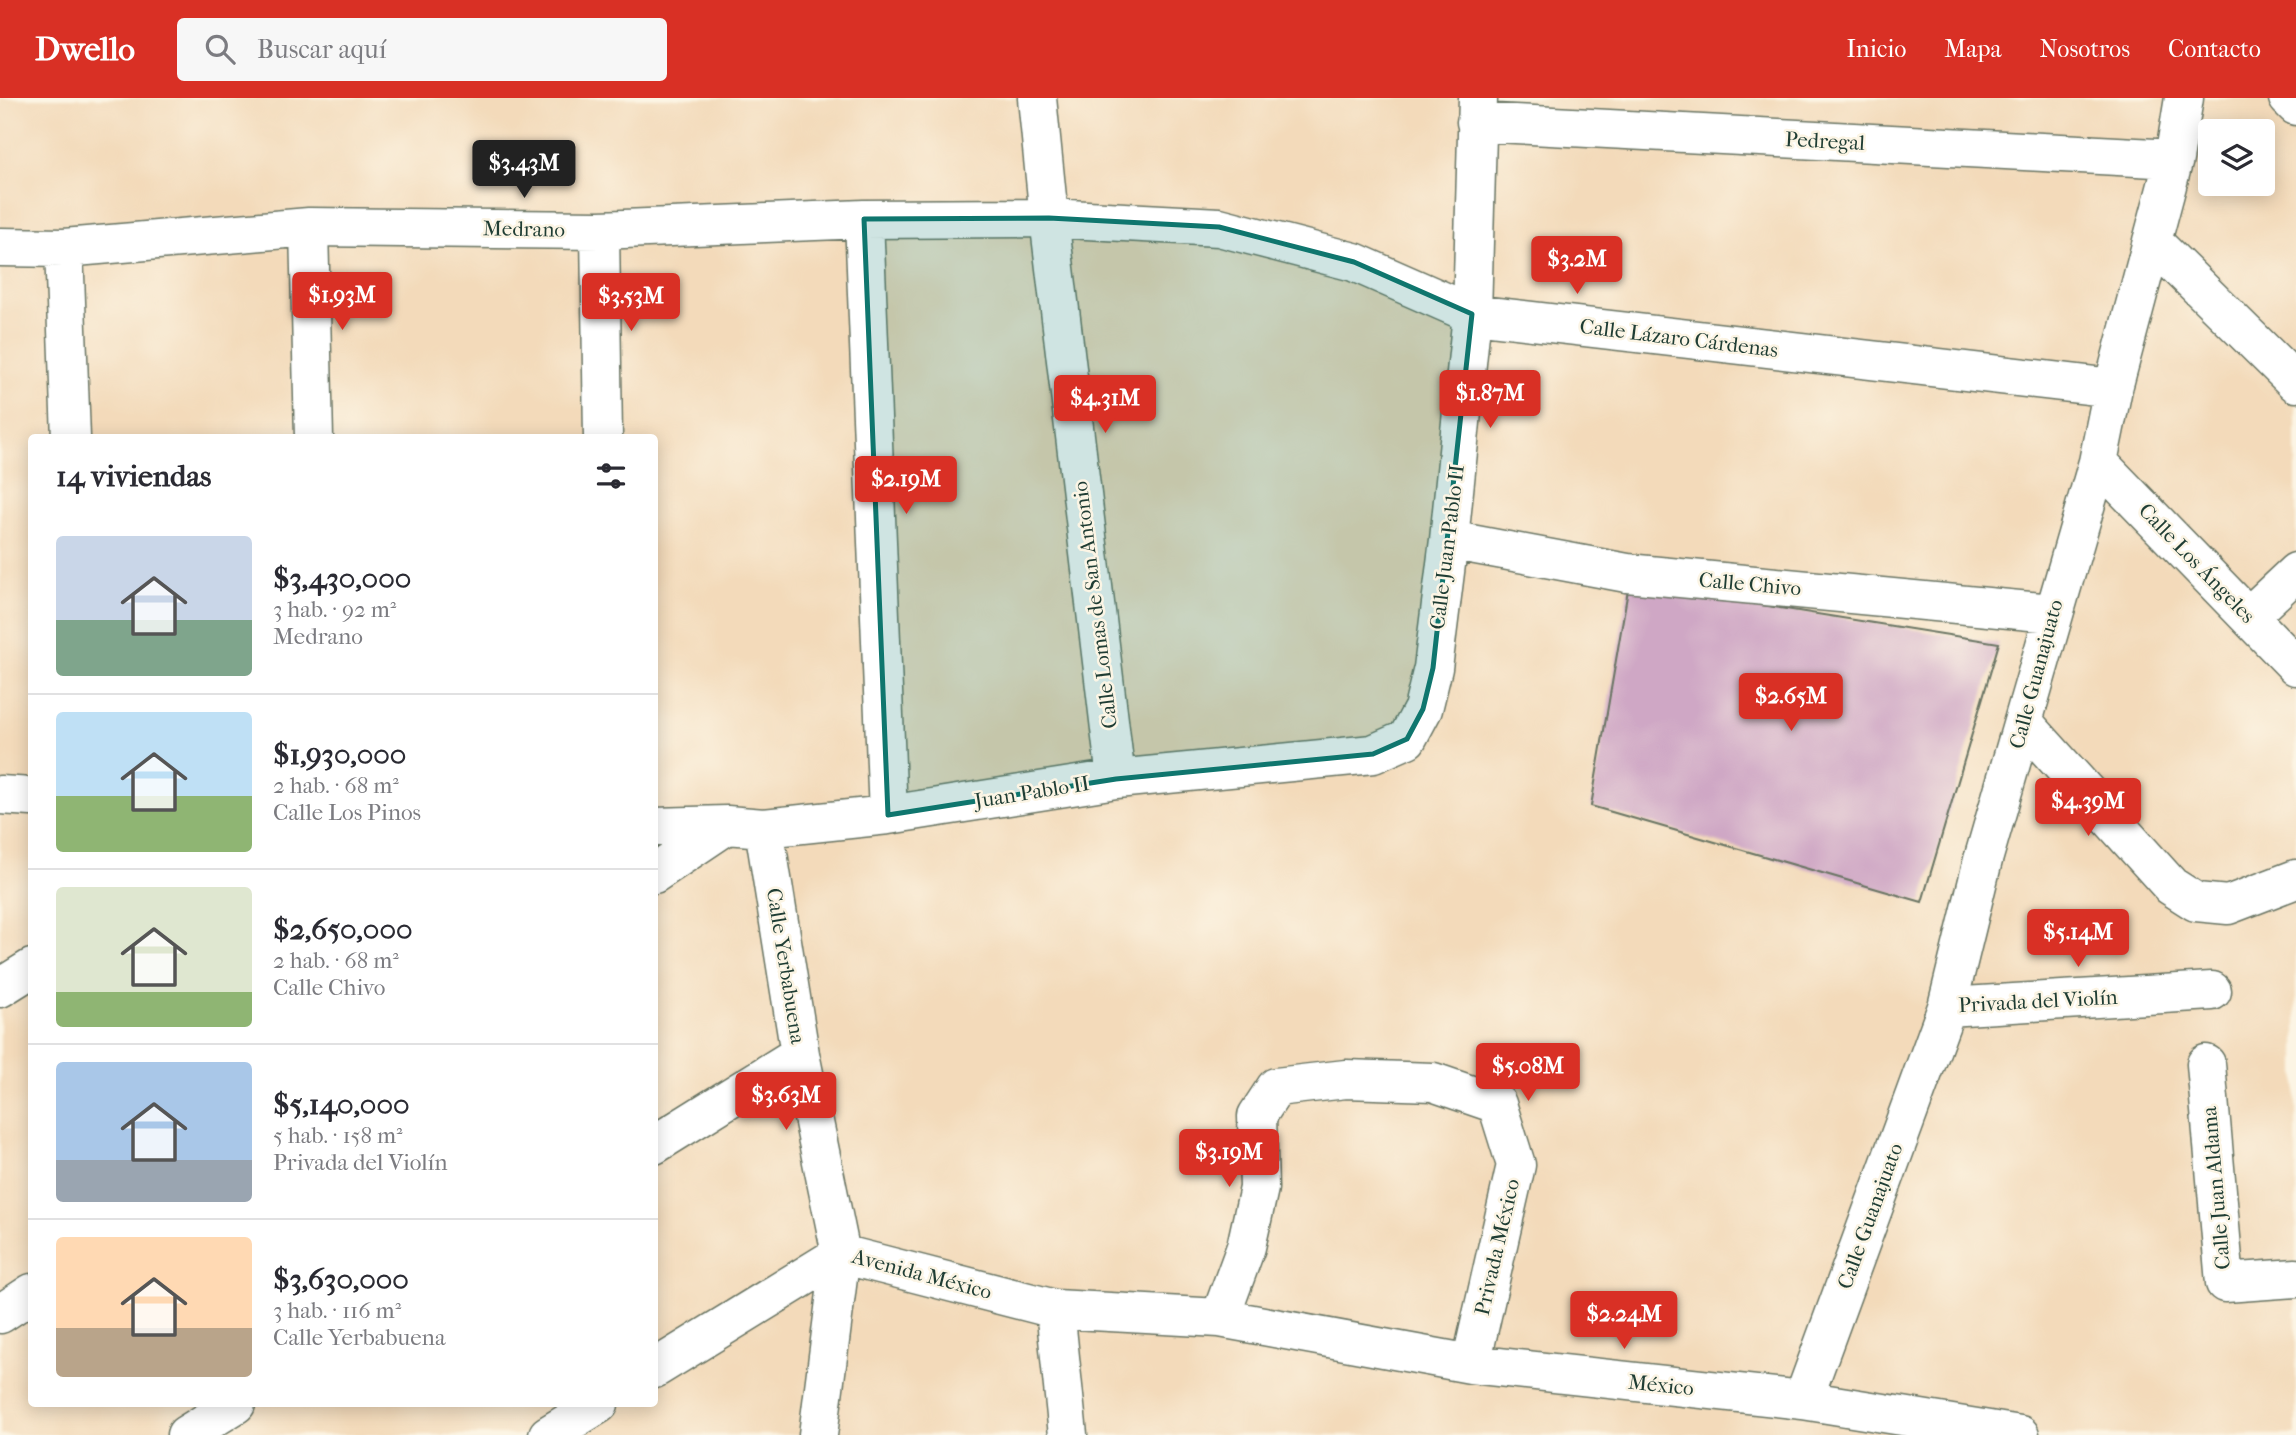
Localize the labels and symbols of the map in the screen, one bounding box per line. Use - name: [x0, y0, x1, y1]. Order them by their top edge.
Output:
- street label: Pedregal: [1784, 127, 1866, 155]
- pin: $3.43M: [467, 140, 581, 200]
- street label: Medrano: [483, 216, 565, 242]
- pin: $3.2M: [1528, 236, 1626, 296]
- pin: $1.93M: [285, 272, 399, 332]
- pin: $3.53M: [574, 274, 688, 333]
- street label: Calle Lázaro Cárdenas: [1578, 314, 1780, 362]
- pin: $1.87M: [1433, 370, 1547, 430]
- pin: $4.31M: [1048, 376, 1162, 435]
- pin: $2.19M: [849, 456, 963, 516]
- street label: Calle Juan Pablo II: [1425, 463, 1469, 631]
- street label: Calle Lomas de San Antonio: [1068, 480, 1122, 730]
- street label: Calle Los Ángeles: [2134, 498, 2260, 628]
- street label: Calle Chivo: [1698, 568, 1802, 600]
- street label: Calle Guanajuato: [2005, 597, 2067, 751]
- pin: $2.65M: [1734, 674, 1848, 733]
- street label: Juan Pablo II: [971, 771, 1091, 813]
- pin: $4.39M: [2031, 778, 2145, 838]
- street label: Calle Yerbabuena: [762, 886, 810, 1046]
- pin: $5.14M: [2021, 910, 2135, 969]
- street label: Privada del Violín: [1958, 985, 2118, 1017]
- pin: $5.08M: [1471, 1044, 1585, 1103]
- pin: $3.63M: [729, 1072, 843, 1132]
- street label: Calle Juan Aldama: [2197, 1105, 2235, 1271]
- pin: $3.19M: [1172, 1130, 1286, 1189]
- street label: Calle Guanajuato: [1832, 1140, 1908, 1292]
- street label: Privada México: [1470, 1176, 1524, 1318]
- street label: Avenida México: [849, 1244, 994, 1304]
- pin: $2.24M: [1567, 1292, 1681, 1351]
- street label: México: [1627, 1370, 1695, 1400]

